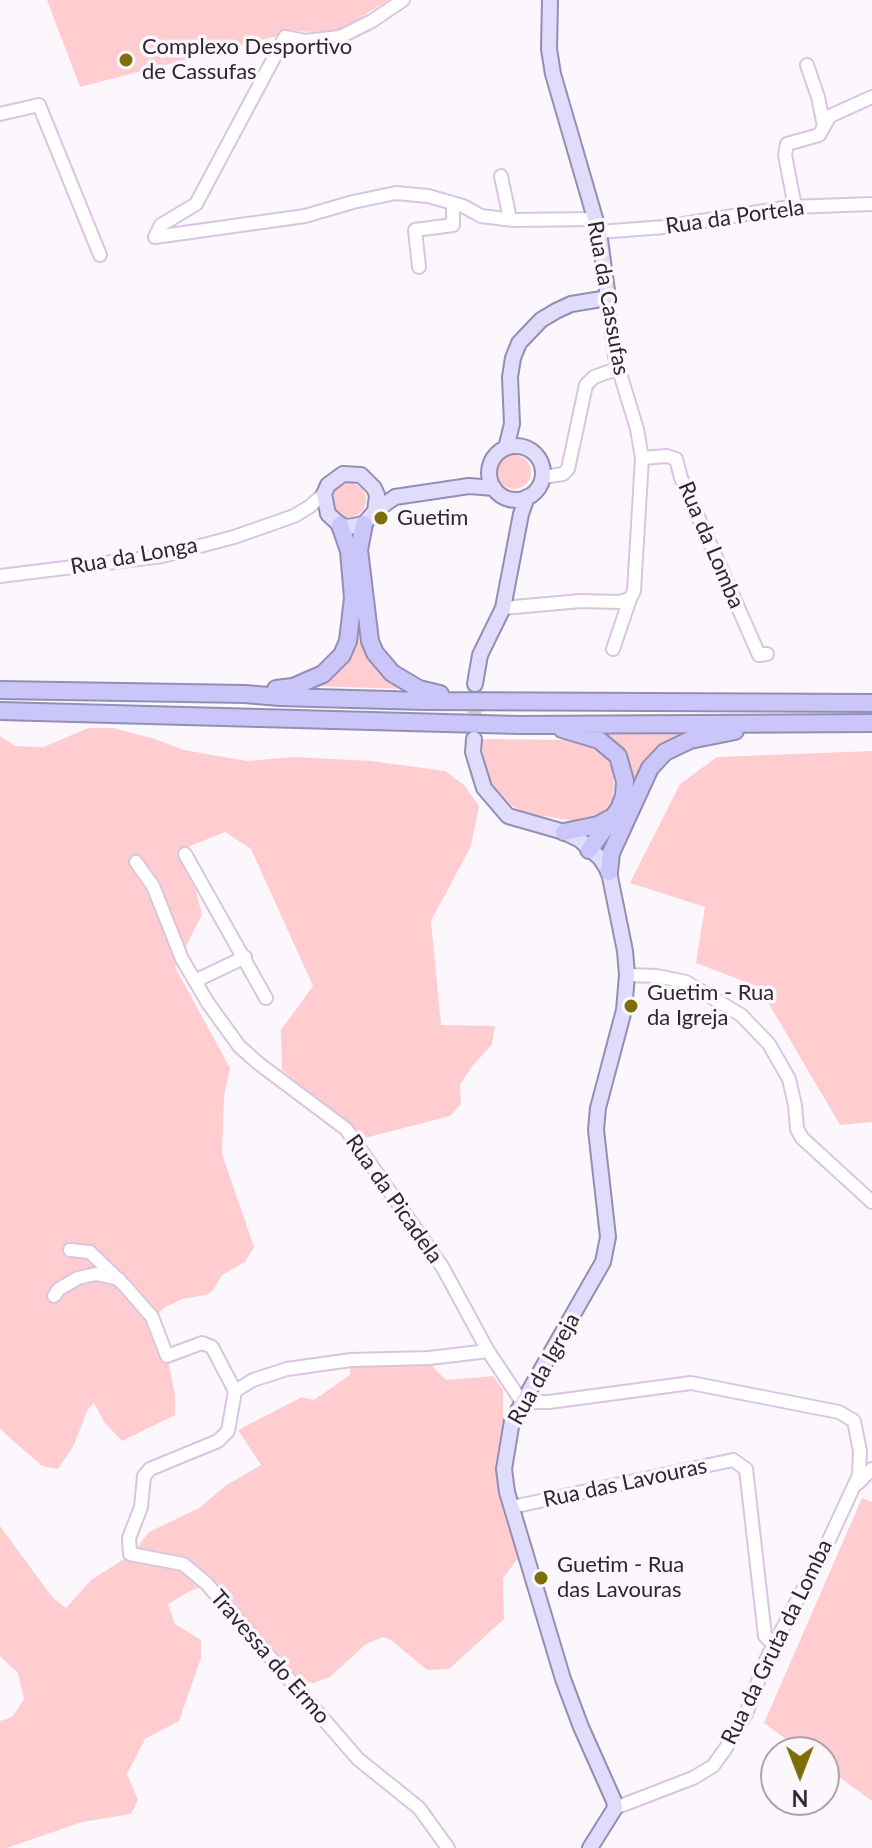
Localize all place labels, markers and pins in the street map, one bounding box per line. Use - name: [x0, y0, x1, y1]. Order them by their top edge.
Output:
- place label: Complexo Desportivo de Cassufas: [142, 34, 352, 86]
- marker: Complexo Desportivo de Cassufas: [117, 51, 135, 69]
- place label: Guetim: [397, 505, 468, 531]
- marker: Guetim: [372, 509, 390, 527]
- place label: Guetim - Rua da Igreja: [647, 980, 774, 1032]
- marker: Guetim - Rua da Igreja: [622, 997, 640, 1015]
- place label: Guetim - Rua das Lavouras: [557, 1552, 684, 1604]
- marker: Guetim - Rua das Lavouras: [532, 1569, 550, 1587]

